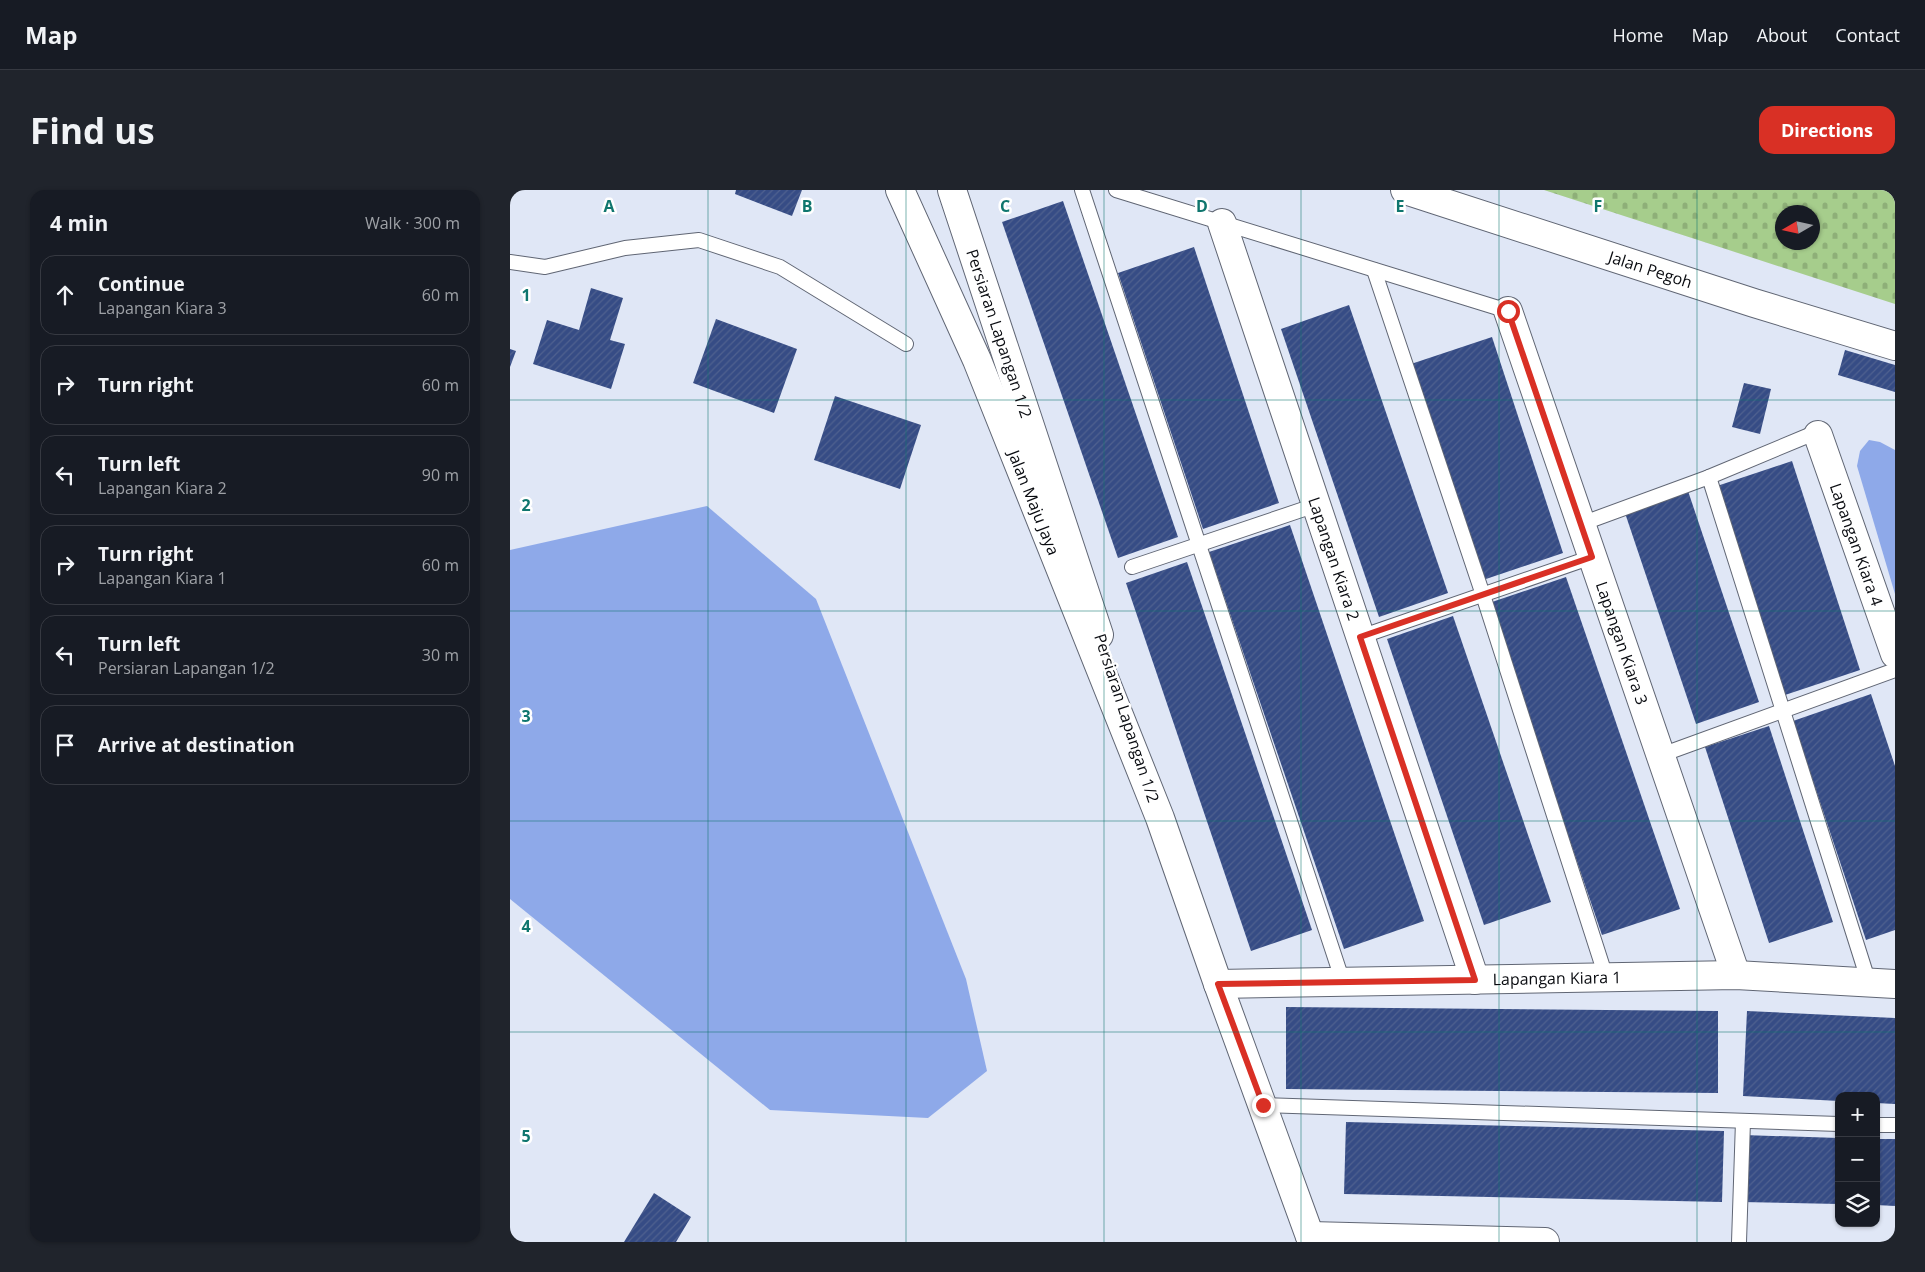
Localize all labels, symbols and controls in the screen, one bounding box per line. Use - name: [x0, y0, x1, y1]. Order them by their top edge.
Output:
- text: Map: [25, 18, 77, 51]
- text: Home: [1613, 23, 1663, 47]
- text: Map: [1691, 23, 1729, 47]
- text: About: [1757, 23, 1807, 47]
- text: Contact: [1835, 23, 1900, 47]
- button: Directions: [1759, 106, 1895, 154]
- text: Find us: [30, 107, 155, 154]
- text: A: [603, 195, 615, 217]
- text: B: [802, 195, 812, 217]
- text: C: [1000, 195, 1010, 217]
- text: D: [1196, 195, 1208, 217]
- text: E: [1396, 195, 1405, 217]
- text: F: [1594, 195, 1602, 217]
- north arrow: [1775, 205, 1820, 250]
- text: 4 min: [50, 209, 108, 237]
- text: Walk · 300 m: [365, 212, 460, 234]
- street label: Jalan Pegoh: [1604, 245, 1695, 293]
- street label: Persiaran Lapangan 1/2: [961, 246, 1038, 421]
- text: Continue: [98, 271, 185, 297]
- icon: ahead: [51, 281, 79, 309]
- text: 60 m: [422, 284, 459, 306]
- text: 1: [521, 284, 531, 306]
- text: Lapangan Kiara 3: [98, 297, 227, 319]
- route start: [1497, 300, 1520, 323]
- icon: right: [51, 371, 79, 399]
- text: Turn right: [98, 372, 193, 398]
- text: 60 m: [422, 374, 459, 396]
- street label: Jalan Maju Jaya: [1002, 445, 1065, 558]
- text: Turn left: [98, 451, 180, 477]
- icon: left: [51, 461, 79, 489]
- text: 90 m: [422, 464, 459, 486]
- text: Lapangan Kiara 2: [98, 477, 227, 499]
- street label: Lapangan Kiara 4: [1825, 480, 1888, 609]
- text: 2: [521, 494, 531, 516]
- street label: Lapangan Kiara 2: [1303, 494, 1365, 623]
- text: Turn right: [98, 541, 193, 567]
- icon: right: [51, 551, 79, 579]
- text: 60 m: [422, 554, 459, 576]
- text: Lapangan Kiara 1: [98, 567, 227, 589]
- street label: Lapangan Kiara 3: [1591, 579, 1653, 707]
- text: Turn left: [98, 631, 180, 657]
- street label: Persiaran Lapangan 1/2: [1089, 631, 1165, 805]
- icon: left: [51, 641, 79, 669]
- text: 30 m: [422, 644, 459, 666]
- text: Persiaran Lapangan 1/2: [98, 657, 275, 679]
- text: 3: [521, 705, 531, 727]
- icon: arrive: [51, 731, 79, 759]
- text: Arrive at destination: [98, 732, 295, 758]
- text: 4: [521, 915, 531, 937]
- street label: Lapangan Kiara 1: [1492, 966, 1622, 990]
- map controls: [1835, 1092, 1880, 1227]
- button: +: [1835, 1092, 1880, 1137]
- route end: [1252, 1094, 1275, 1117]
- text: 5: [521, 1125, 531, 1147]
- button: −: [1835, 1137, 1880, 1182]
- button: layers: [1835, 1182, 1880, 1227]

